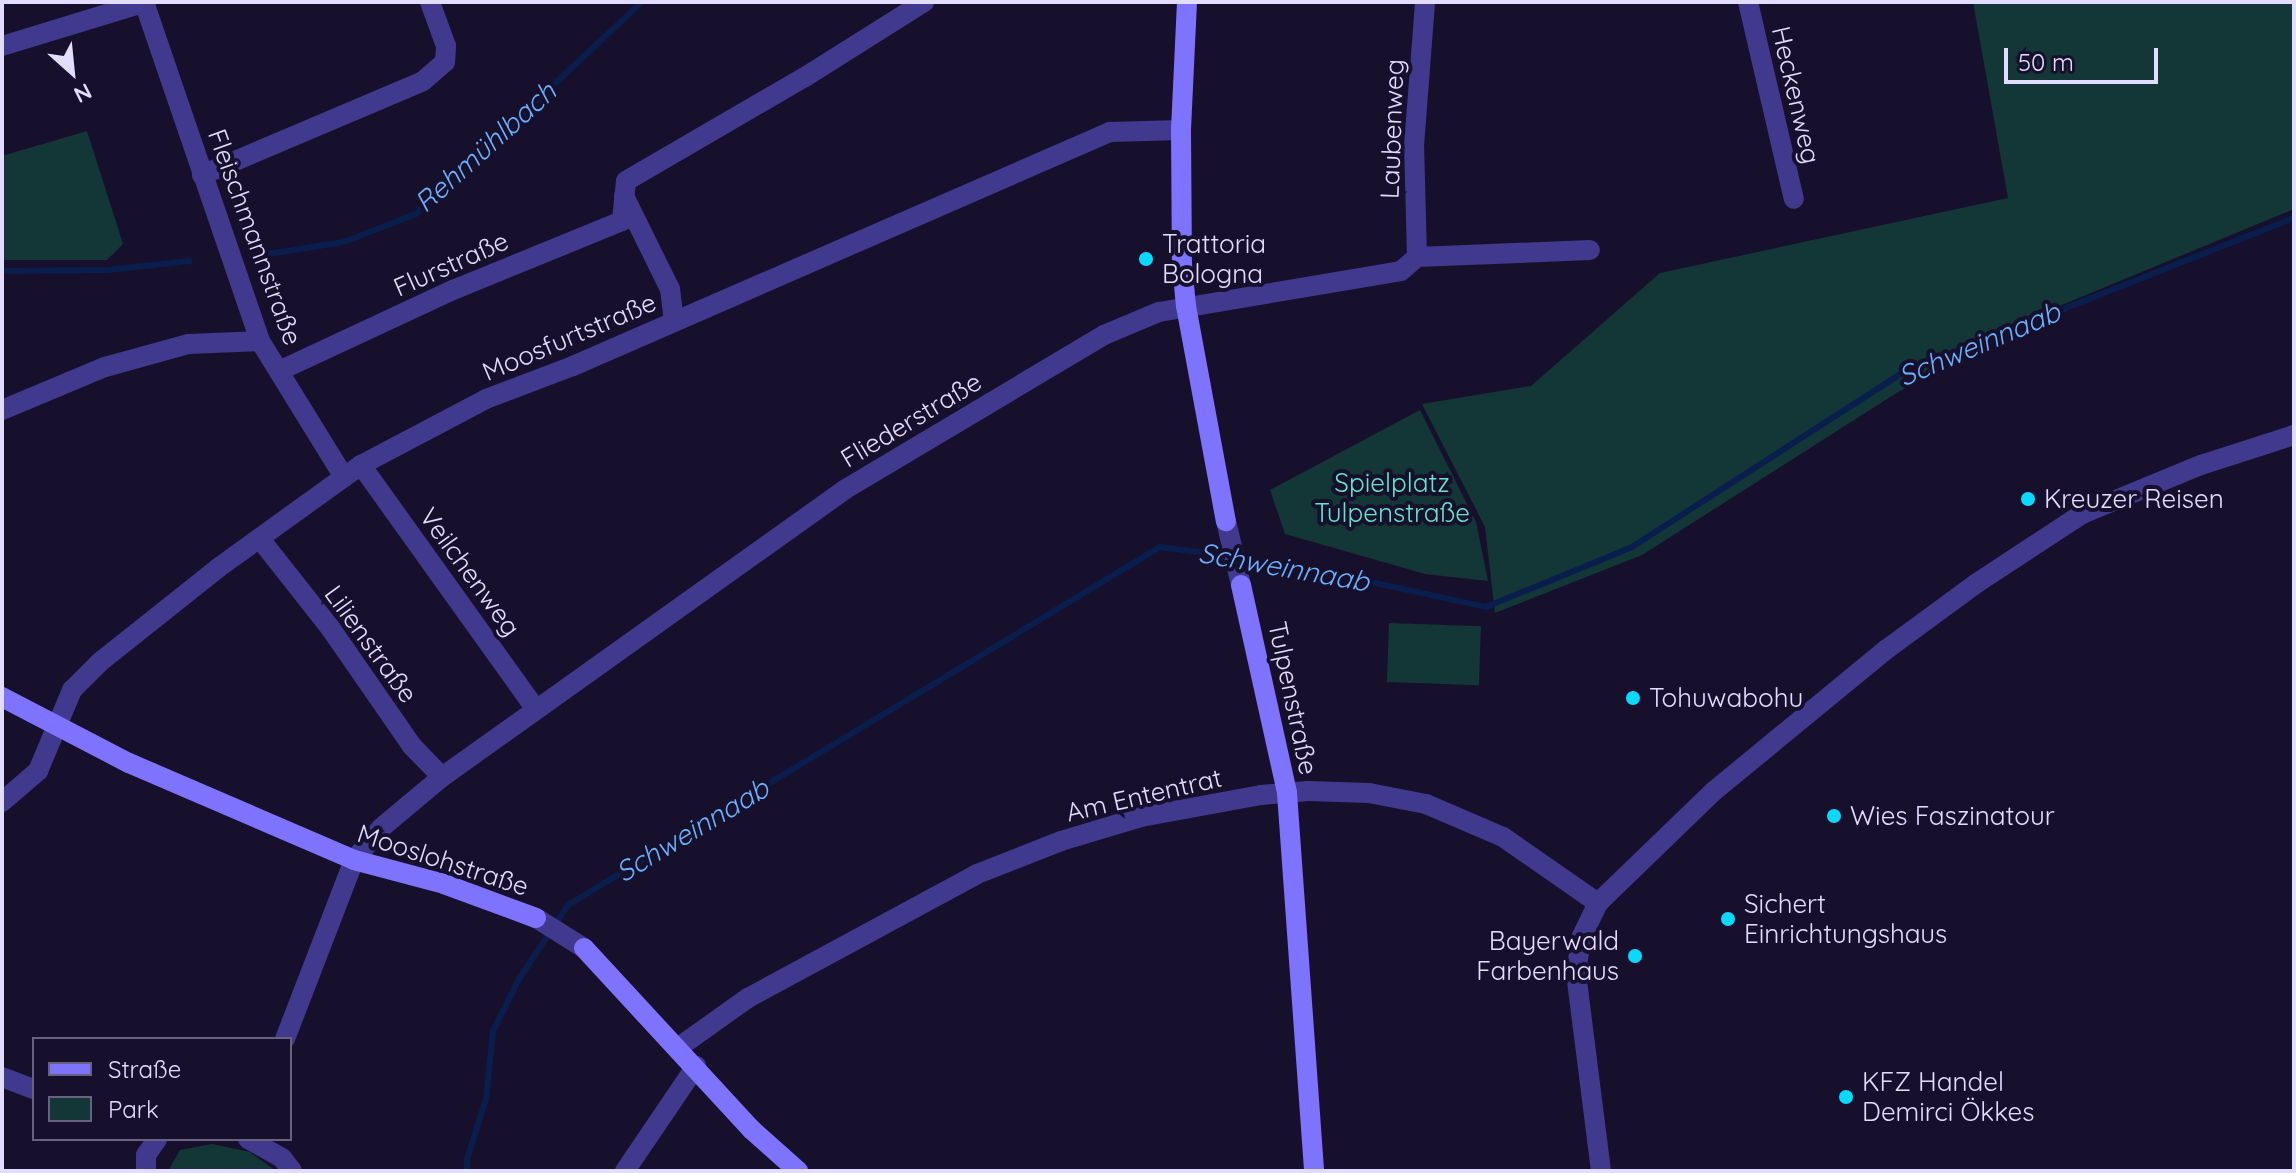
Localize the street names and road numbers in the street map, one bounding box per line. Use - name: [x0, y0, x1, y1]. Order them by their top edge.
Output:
- street label: Heckenweg: [1765, 23, 1827, 167]
- street label: Laubenweg: [1374, 59, 1410, 199]
- street label: Fleischmannstraße: [201, 125, 309, 349]
- street label: Flurstraße: [389, 225, 513, 303]
- street label: Moosfurtstraße: [478, 286, 660, 388]
- street label: Fliederstraße: [835, 366, 987, 474]
- street label: Veilchenweg: [413, 502, 527, 642]
- street label: Lilienstraße: [318, 579, 424, 709]
- street label: Tulpenstraße: [1262, 619, 1324, 777]
- street label: Am Ententrat: [1063, 762, 1225, 828]
- street label: Mooslohstraße: [353, 818, 533, 902]

